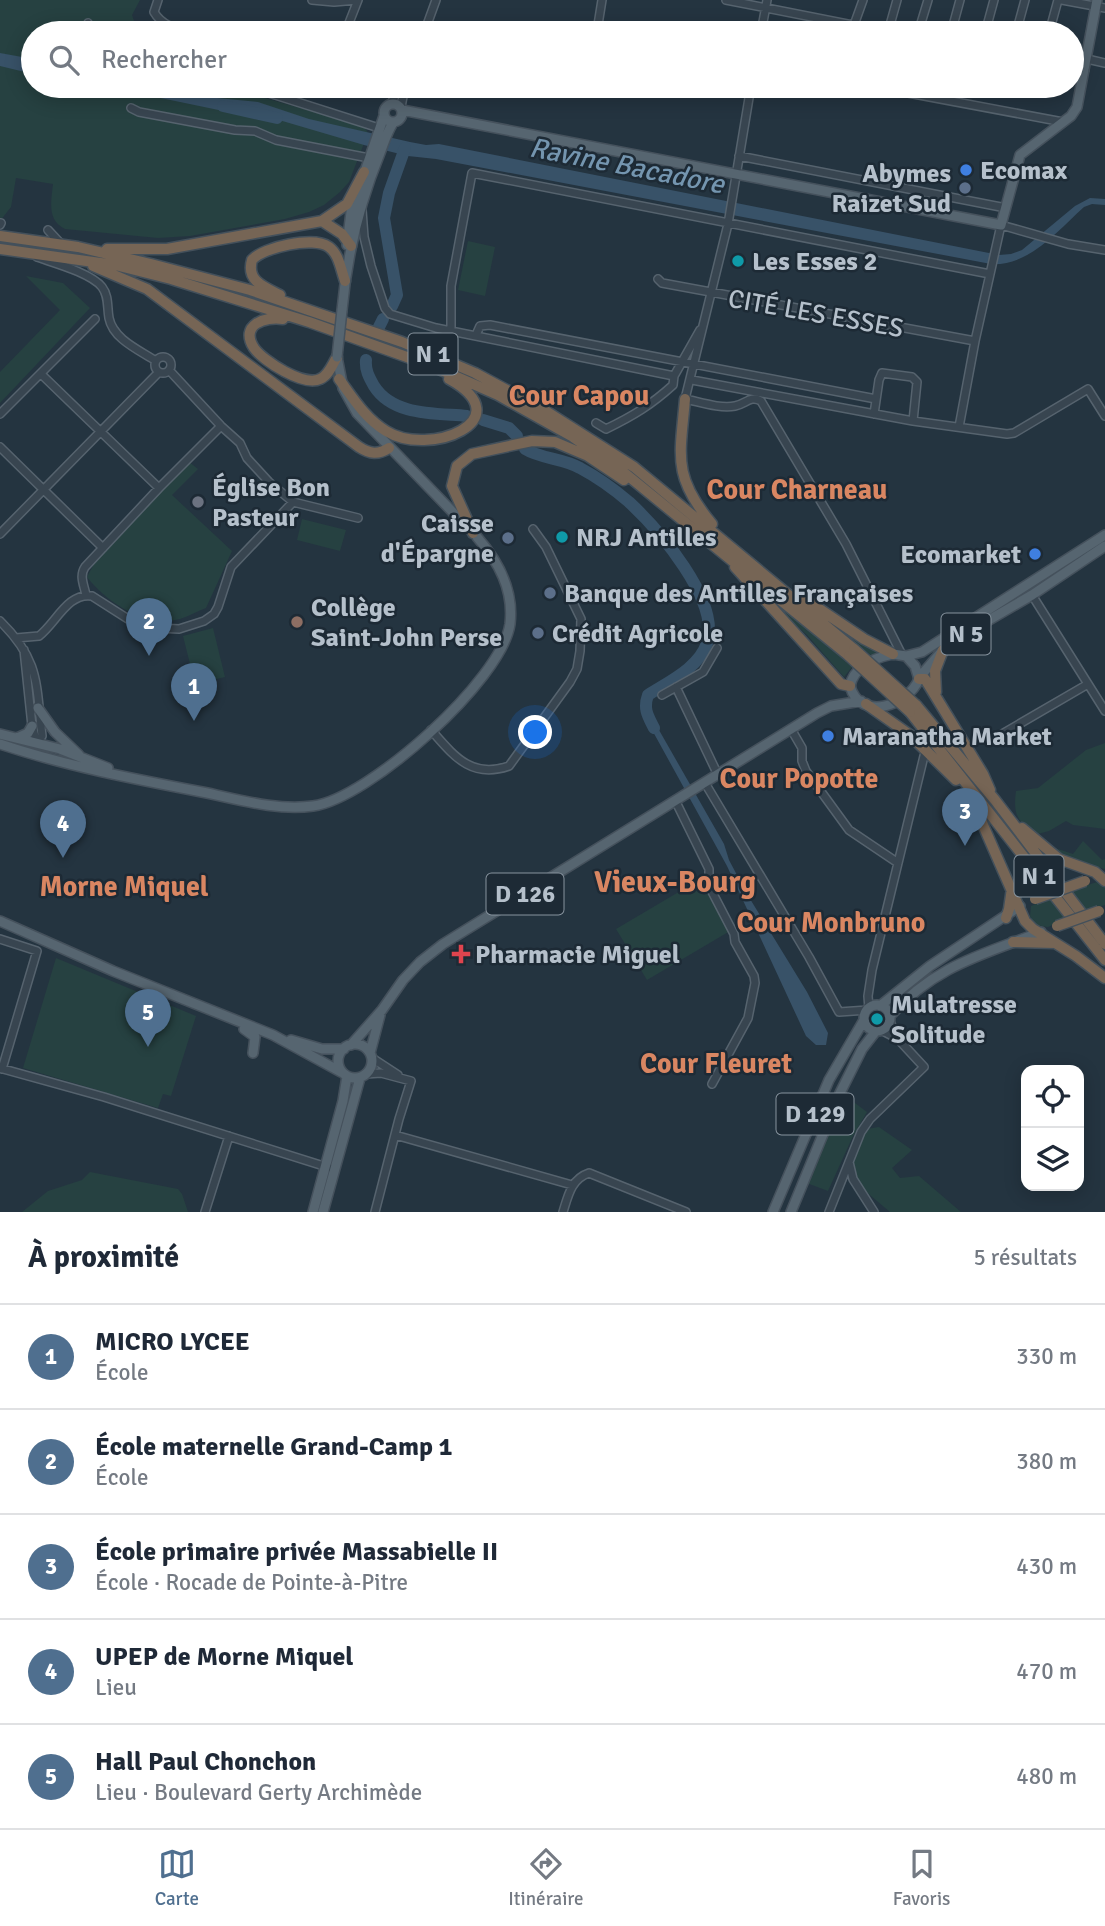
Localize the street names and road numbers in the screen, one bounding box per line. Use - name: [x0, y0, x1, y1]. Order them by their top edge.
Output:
- street label: CITÉ LES ESSES: [726, 283, 906, 345]
- road number: N 1: [408, 334, 458, 374]
- road number: N 5: [942, 614, 990, 654]
- road number: N 1: [1014, 856, 1064, 896]
- road number: D 126: [486, 874, 564, 914]
- road number: D 129: [776, 1094, 854, 1134]

